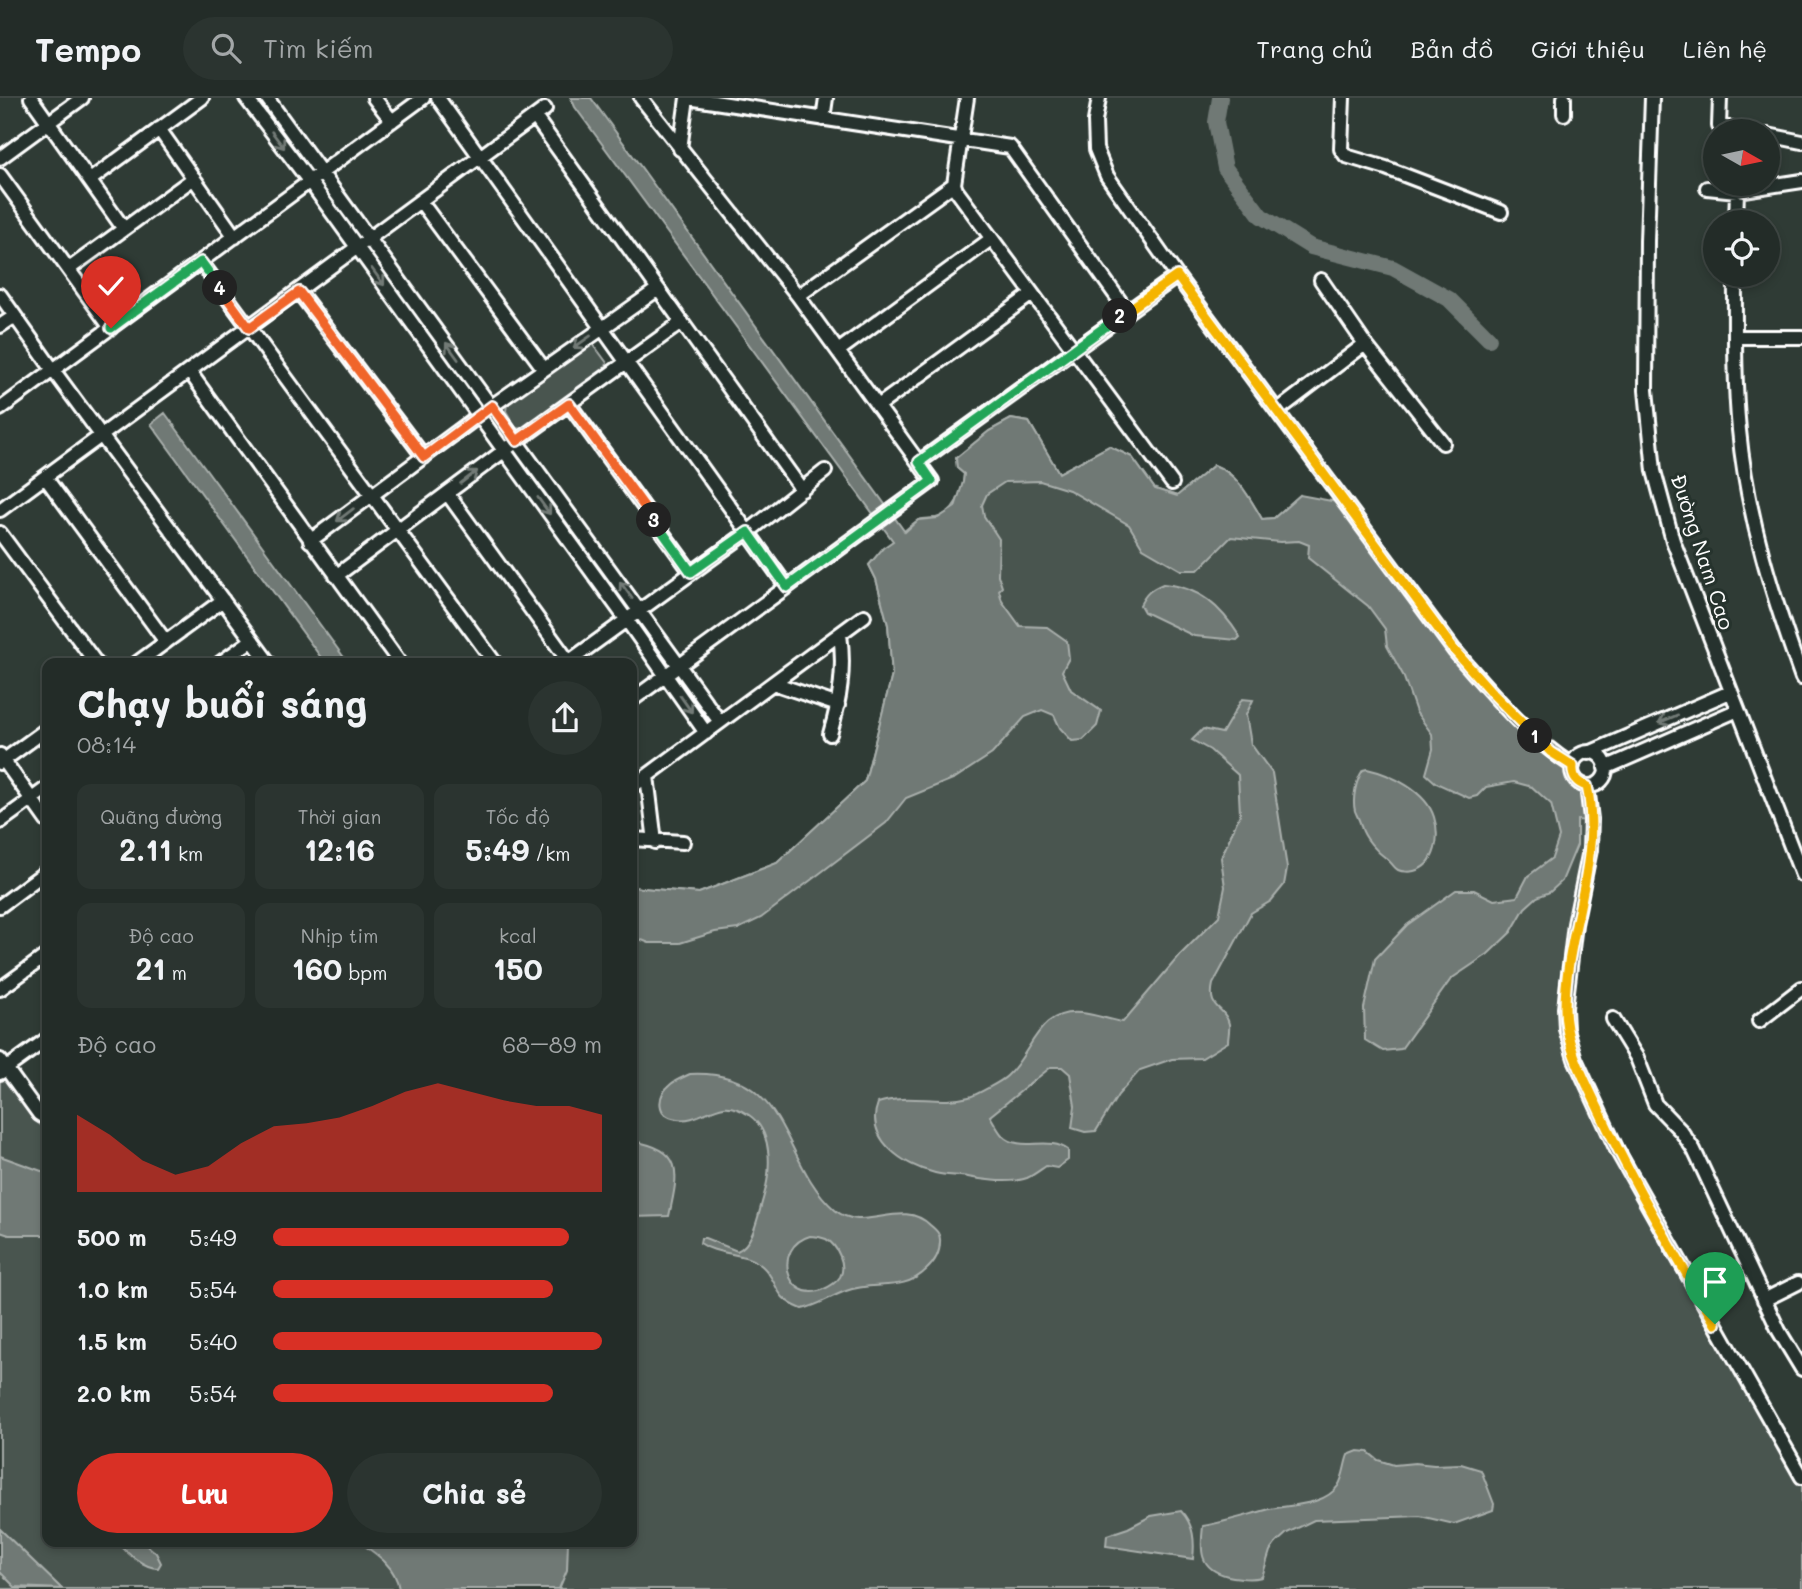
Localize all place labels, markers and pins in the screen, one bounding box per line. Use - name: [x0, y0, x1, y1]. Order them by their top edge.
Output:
- pin: [81, 256, 141, 328]
- pin: 4: [202, 270, 238, 306]
- pin: 2: [1102, 298, 1138, 333]
- pin: 3: [636, 502, 672, 538]
- pin: 1: [1518, 718, 1552, 754]
- pin: [1685, 1252, 1745, 1324]

